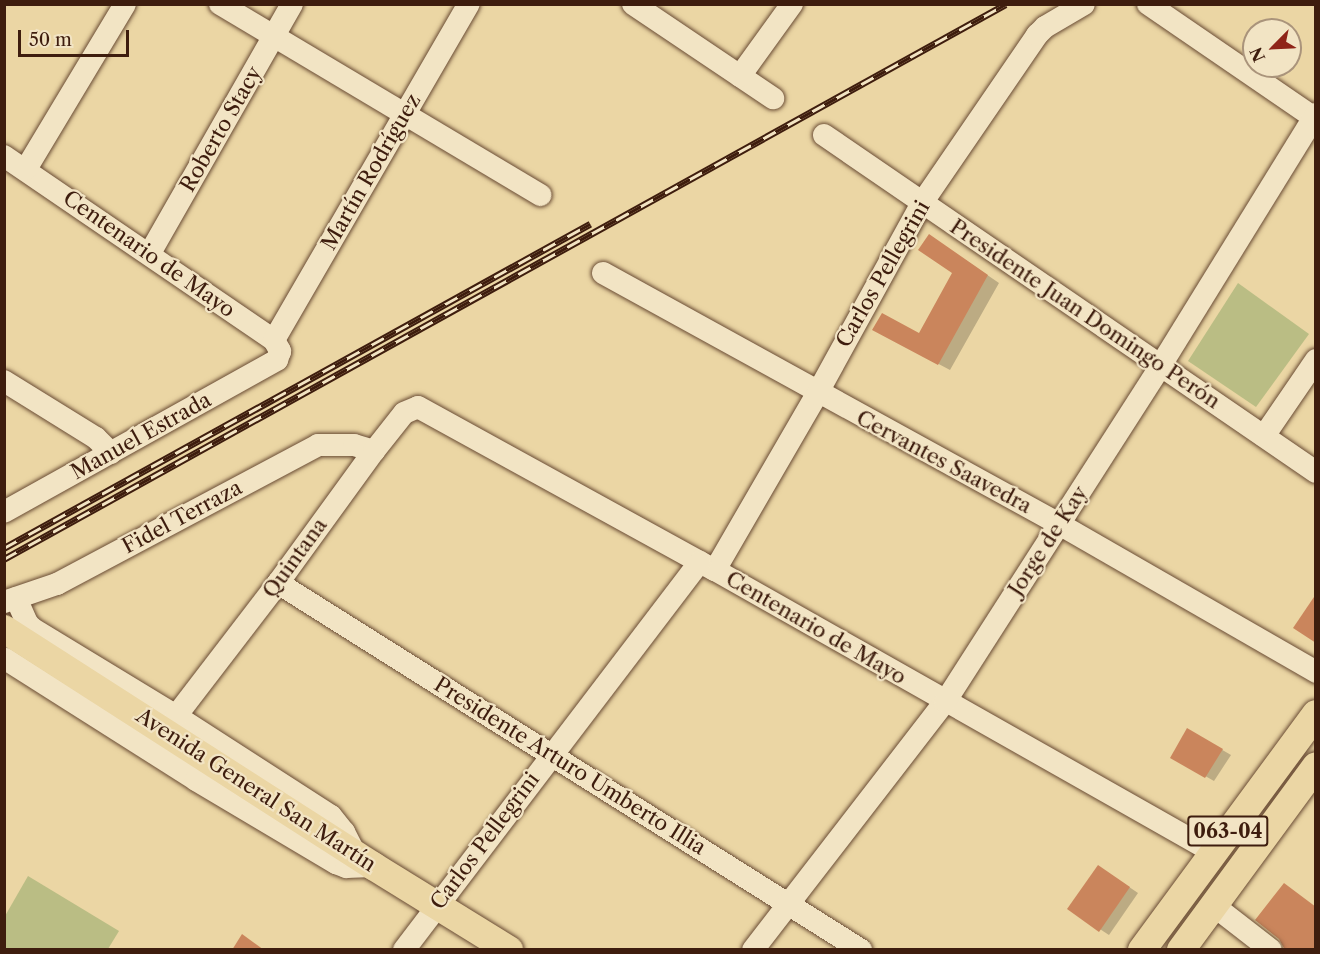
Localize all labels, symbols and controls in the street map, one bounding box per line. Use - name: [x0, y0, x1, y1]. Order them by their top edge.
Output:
- scale bar: [21, 18, 132, 56]
- north arrow: [1242, 18, 1302, 78]
- text: 50 m: [29, 29, 72, 51]
- text: N: [1245, 44, 1269, 65]
- street label: Roberto Stacy: [175, 62, 267, 196]
- street label: Martín Rodríguez: [316, 89, 426, 255]
- street label: Centenario de Mayo: [58, 185, 240, 323]
- street label: Carlos Pellegrini: [831, 196, 935, 352]
- street label: Presidente Juan Domingo Perón: [945, 214, 1225, 414]
- street label: Manuel Estrada: [66, 387, 216, 485]
- street label: Cervantes Saavedra: [852, 405, 1036, 519]
- street label: Fidel Terraza: [118, 475, 246, 559]
- street label: Jorge de Kay: [1003, 481, 1093, 601]
- street label: Quintana: [258, 513, 332, 603]
- street label: Centenario de Mayo: [721, 566, 911, 690]
- street label: Presidente Arturo Umberto Illia: [429, 672, 711, 860]
- street label: Avenida General San Martín: [131, 703, 381, 877]
- street label: Carlos Pellegrini: [425, 767, 545, 915]
- road number: 063-04: [1186, 814, 1270, 848]

